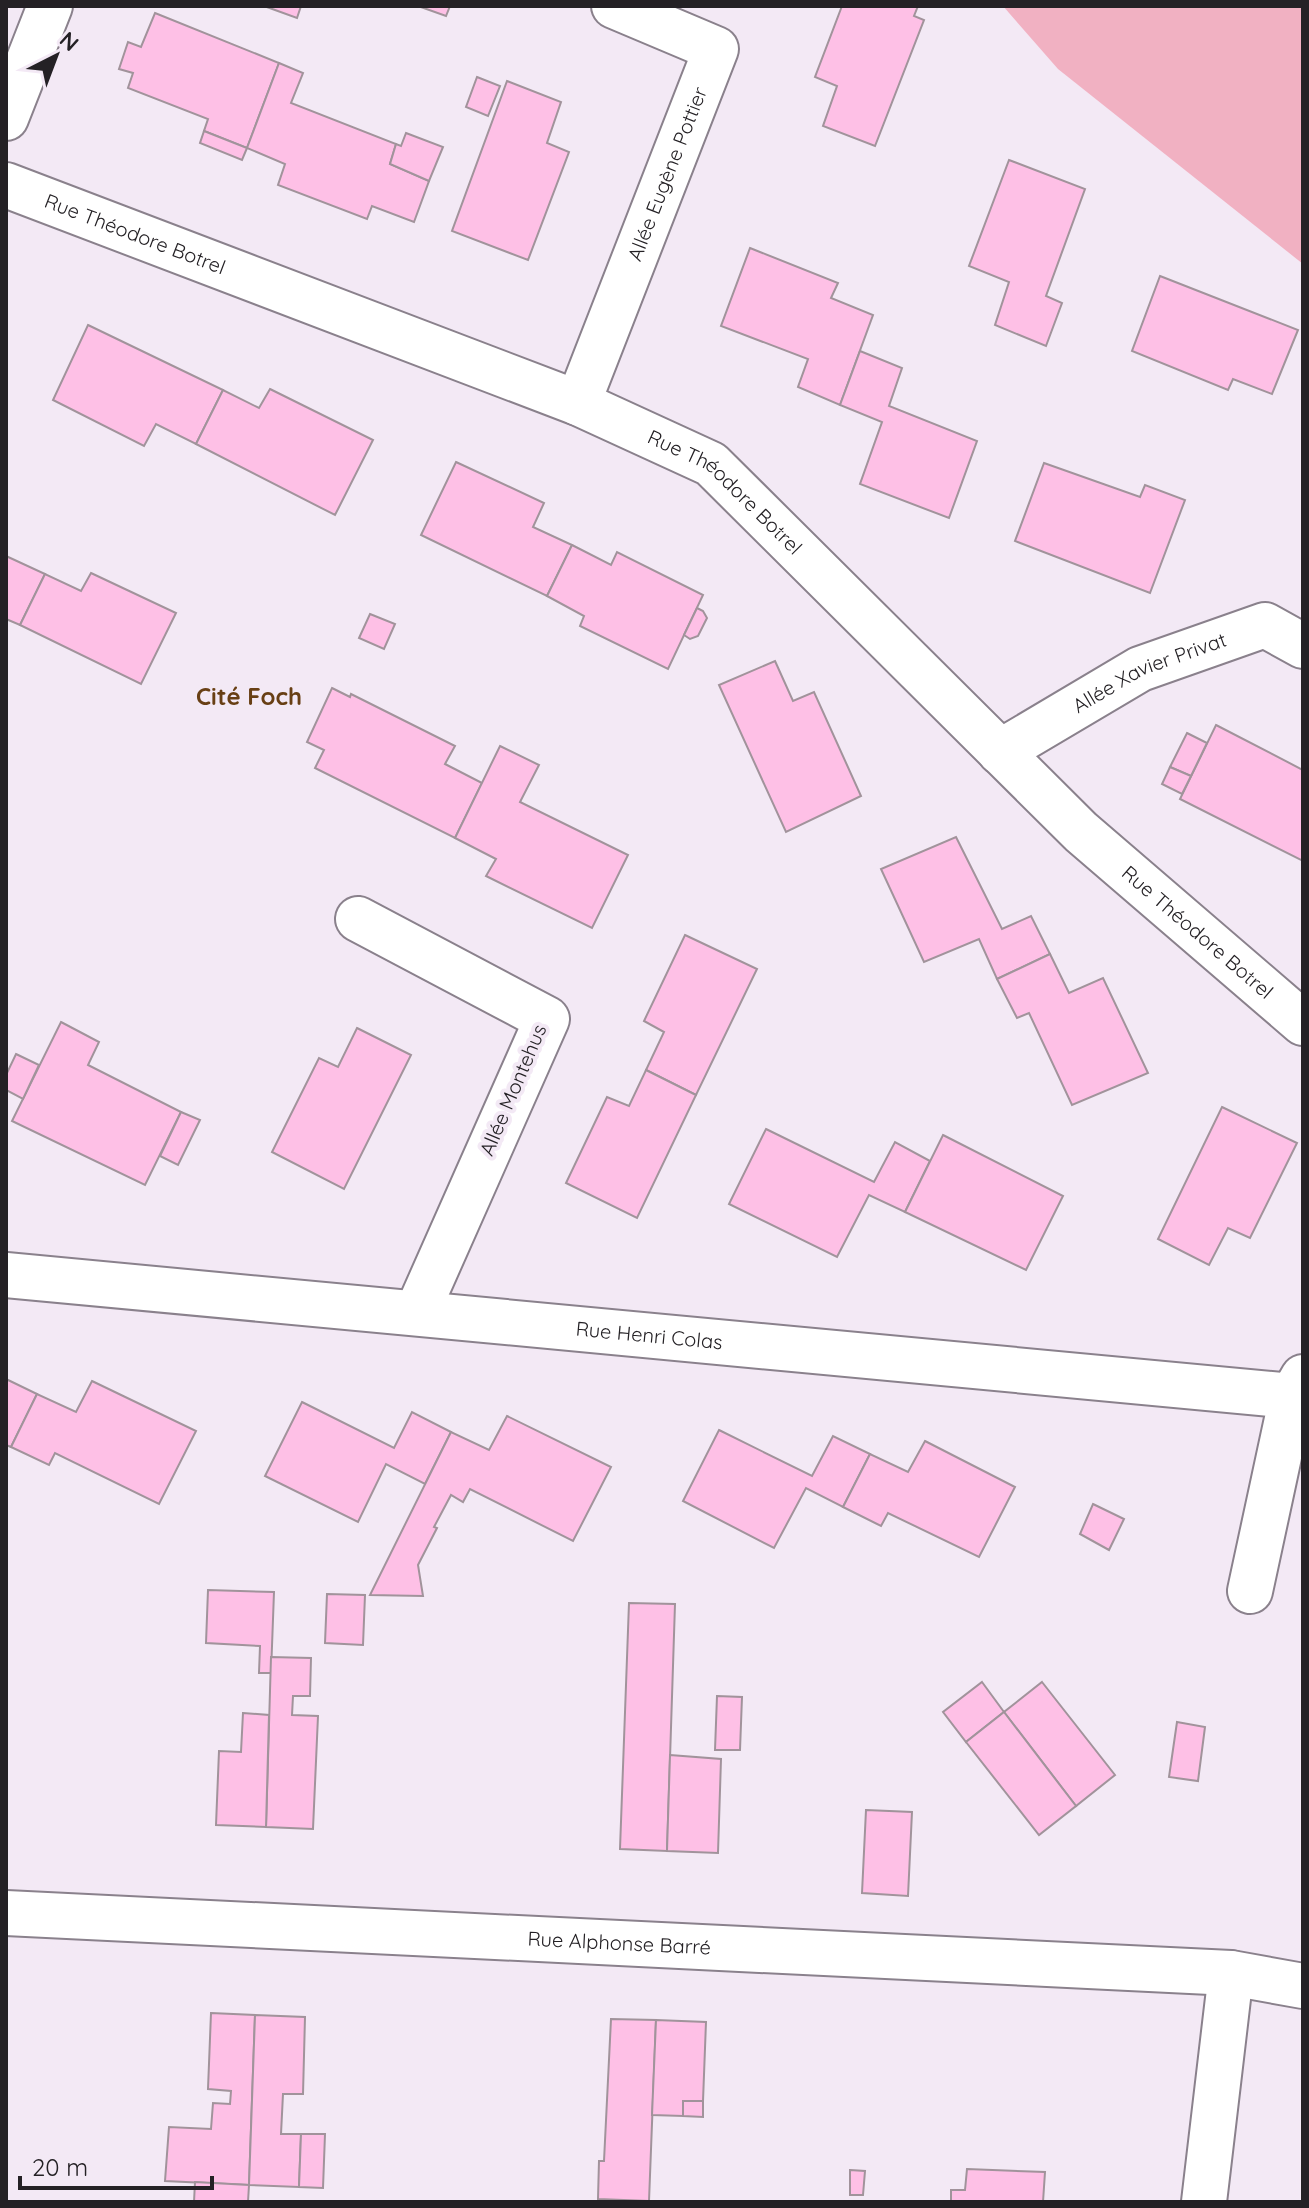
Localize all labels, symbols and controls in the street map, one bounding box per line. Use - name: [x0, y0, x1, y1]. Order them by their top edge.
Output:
- north arrow: [16, 16, 96, 96]
- text: N: [54, 25, 85, 57]
- street label: Allée Eugène Pottier: [622, 83, 712, 264]
- street label: Rue Théodore Botrel: [41, 188, 229, 279]
- street label: Rue Théodore Botrel: [644, 424, 808, 559]
- street label: Allée Xavier Privat: [1068, 627, 1230, 718]
- district label: Cité Foch: [196, 681, 302, 711]
- street label: Rue Théodore Botrel: [1117, 860, 1279, 1004]
- street label: Allée Montehus: [474, 1020, 551, 1159]
- street label: Rue Henri Colas: [575, 1316, 724, 1354]
- street label: Rue Alphonse Barré: [527, 1926, 712, 1960]
- scale bar: [20, 2140, 212, 2190]
- text: 20 m: [32, 2152, 88, 2182]

